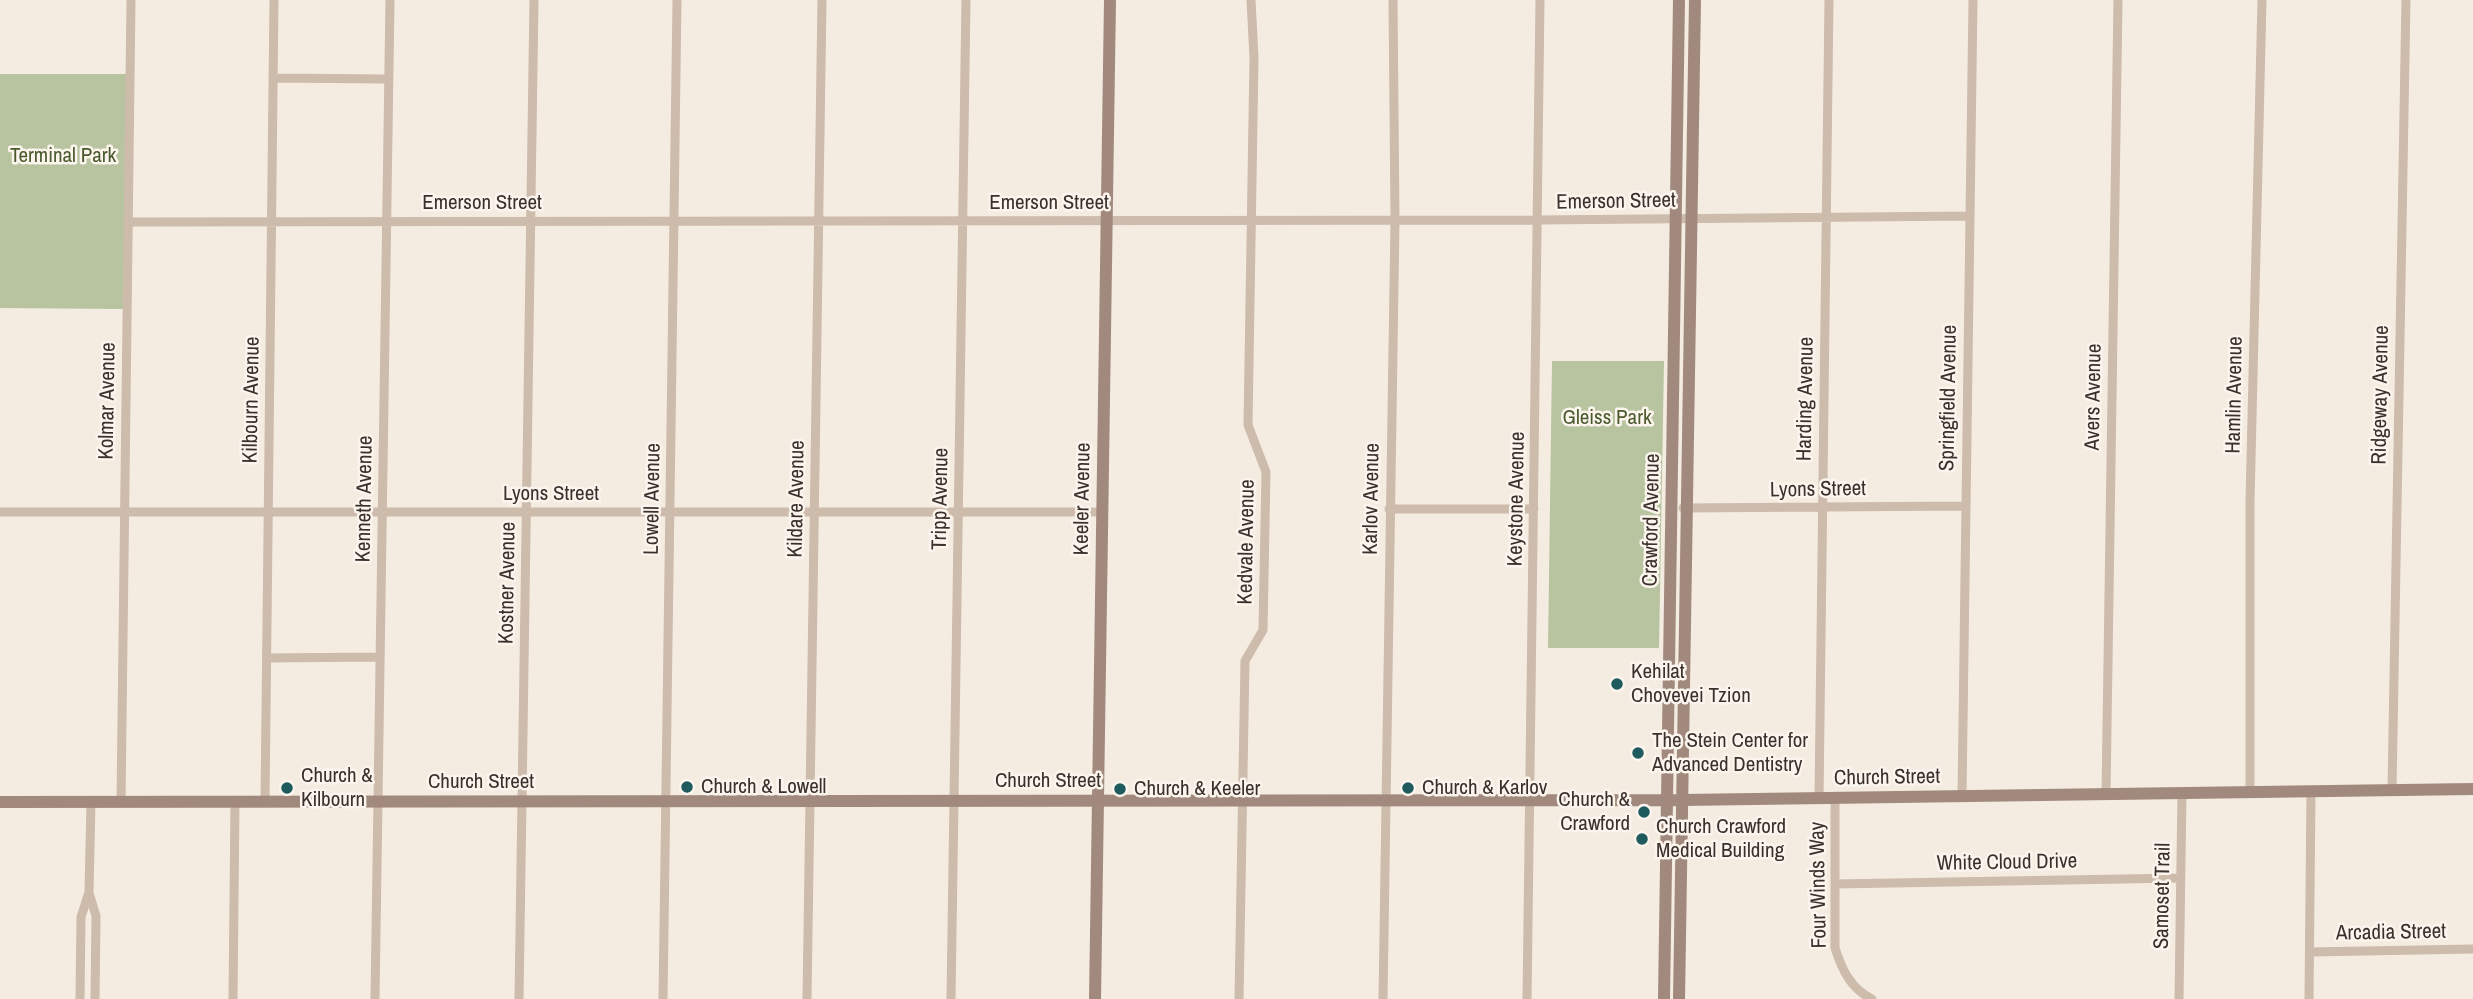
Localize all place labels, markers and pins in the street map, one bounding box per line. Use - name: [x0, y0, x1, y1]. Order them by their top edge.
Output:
- place label: Kehilat Chovevei Tzion: [1631, 659, 1751, 709]
- marker: Kehilat Chovevei Tzion: [1609, 676, 1625, 692]
- place label: The Stein Center for Advanced Dentistry: [1652, 728, 1808, 778]
- marker: The Stein Center for Advanced Dentistry: [1630, 745, 1646, 761]
- place label: Church & Kilbourn: [301, 763, 373, 813]
- place label: Church & Lowell: [701, 774, 826, 800]
- place label: Church & Karlov: [1422, 775, 1547, 801]
- place label: Church & Keeler: [1134, 776, 1260, 802]
- marker: Church & Lowell: [679, 779, 695, 795]
- marker: Church & Kilbourn: [279, 780, 295, 796]
- marker: Church & Karlov: [1400, 780, 1416, 796]
- marker: Church & Keeler: [1112, 781, 1128, 797]
- place label: Church & Crawford: [1558, 787, 1630, 837]
- marker: Church & Crawford: [1636, 804, 1652, 820]
- place label: Church Crawford Medical Building: [1656, 814, 1786, 864]
- marker: Church Crawford Medical Building: [1634, 831, 1650, 847]

